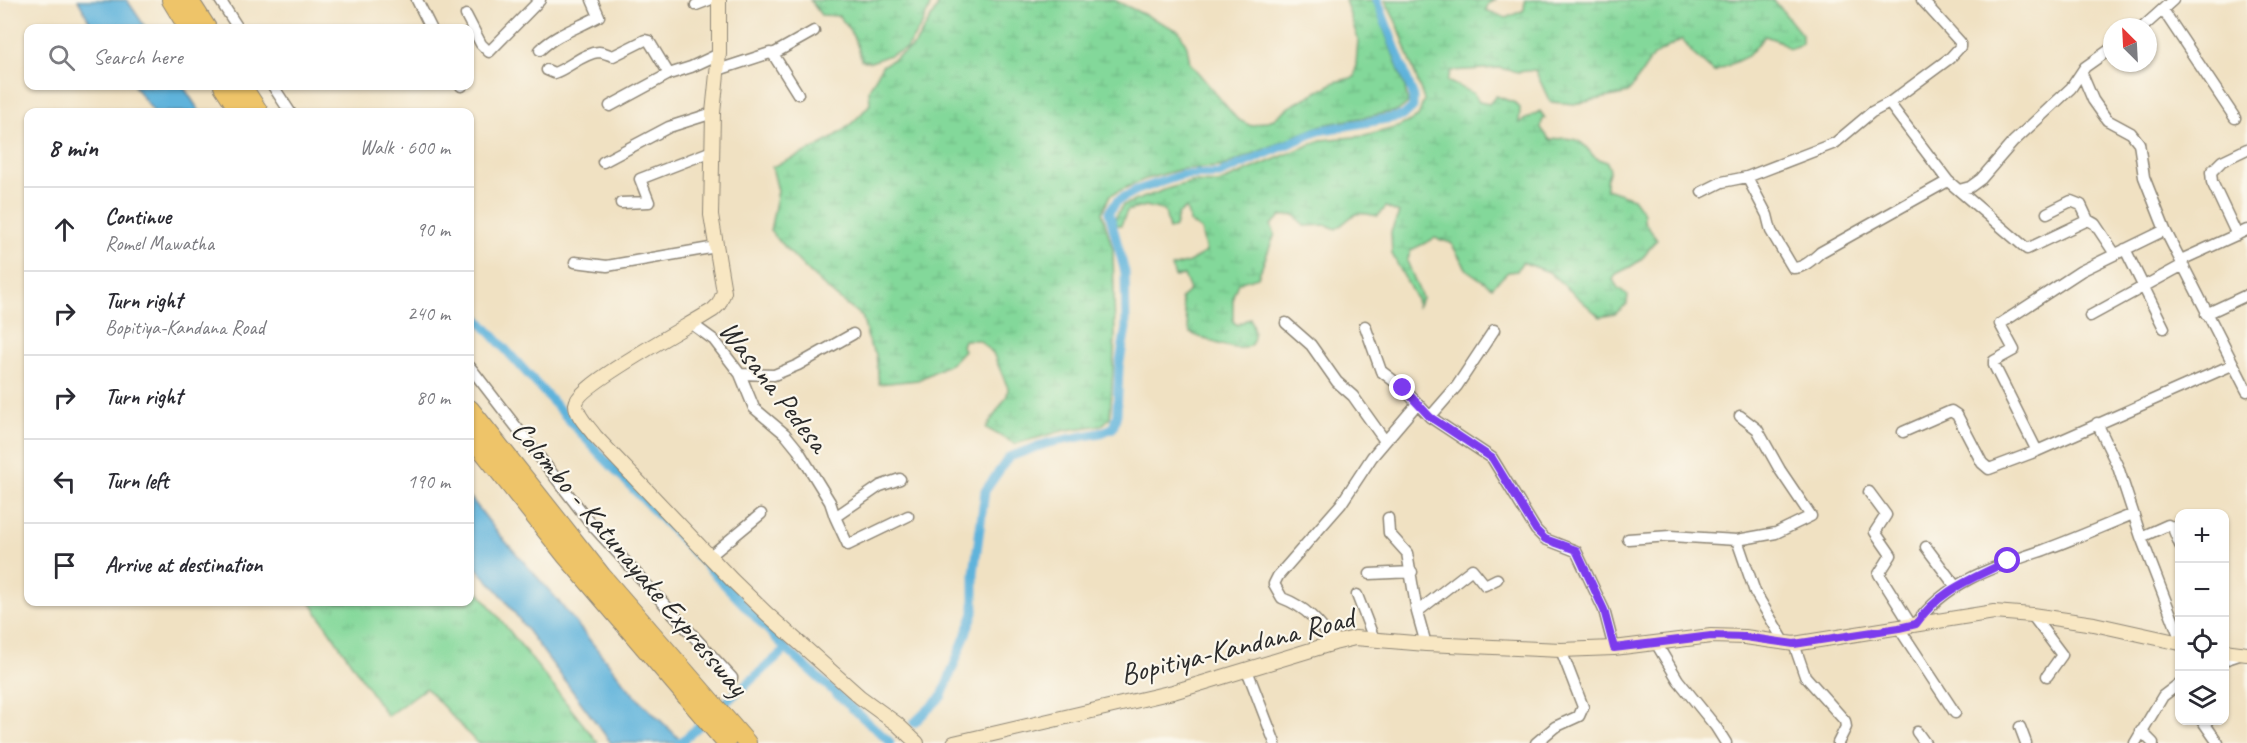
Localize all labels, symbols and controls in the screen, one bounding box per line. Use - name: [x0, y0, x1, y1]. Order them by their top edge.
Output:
- north arrow: [2103, 18, 2157, 72]
- search box: [24, 24, 474, 90]
- icon: search: [45, 41, 78, 74]
- text: Search here: [93, 43, 183, 71]
- text: 8 min: [48, 131, 98, 164]
- text: Walk · 600 m: [360, 135, 450, 160]
- text: Continue: [105, 203, 171, 231]
- icon: ahead: [48, 213, 81, 246]
- text: 90 m: [416, 217, 450, 242]
- text: Romel Mawatha: [105, 231, 214, 256]
- text: Turn right: [105, 287, 182, 315]
- icon: right: [48, 297, 81, 330]
- text: 240 m: [407, 301, 450, 326]
- street label: Wasana Pedesa: [711, 312, 839, 462]
- text: Bopitiya-Kandana Road: [105, 315, 265, 340]
- route end: [1389, 374, 1415, 400]
- icon: right: [48, 381, 81, 414]
- text: Turn right: [105, 383, 182, 411]
- text: 80 m: [416, 385, 450, 410]
- street label: Colombo - Katunayake Expressway: [503, 412, 758, 705]
- icon: left: [48, 465, 81, 498]
- text: Turn left: [105, 467, 169, 495]
- text: 190 m: [407, 469, 450, 494]
- map controls: [2175, 509, 2229, 725]
- button: +: [2175, 509, 2229, 563]
- route start: [1994, 547, 2020, 573]
- icon: arrive: [48, 549, 81, 582]
- text: Arrive at destination: [105, 551, 262, 579]
- button: −: [2175, 563, 2229, 617]
- street label: Bopitiya-Kandana Road: [1116, 598, 1362, 693]
- button: locate: [2175, 617, 2229, 671]
- button: layers: [2175, 671, 2229, 725]

